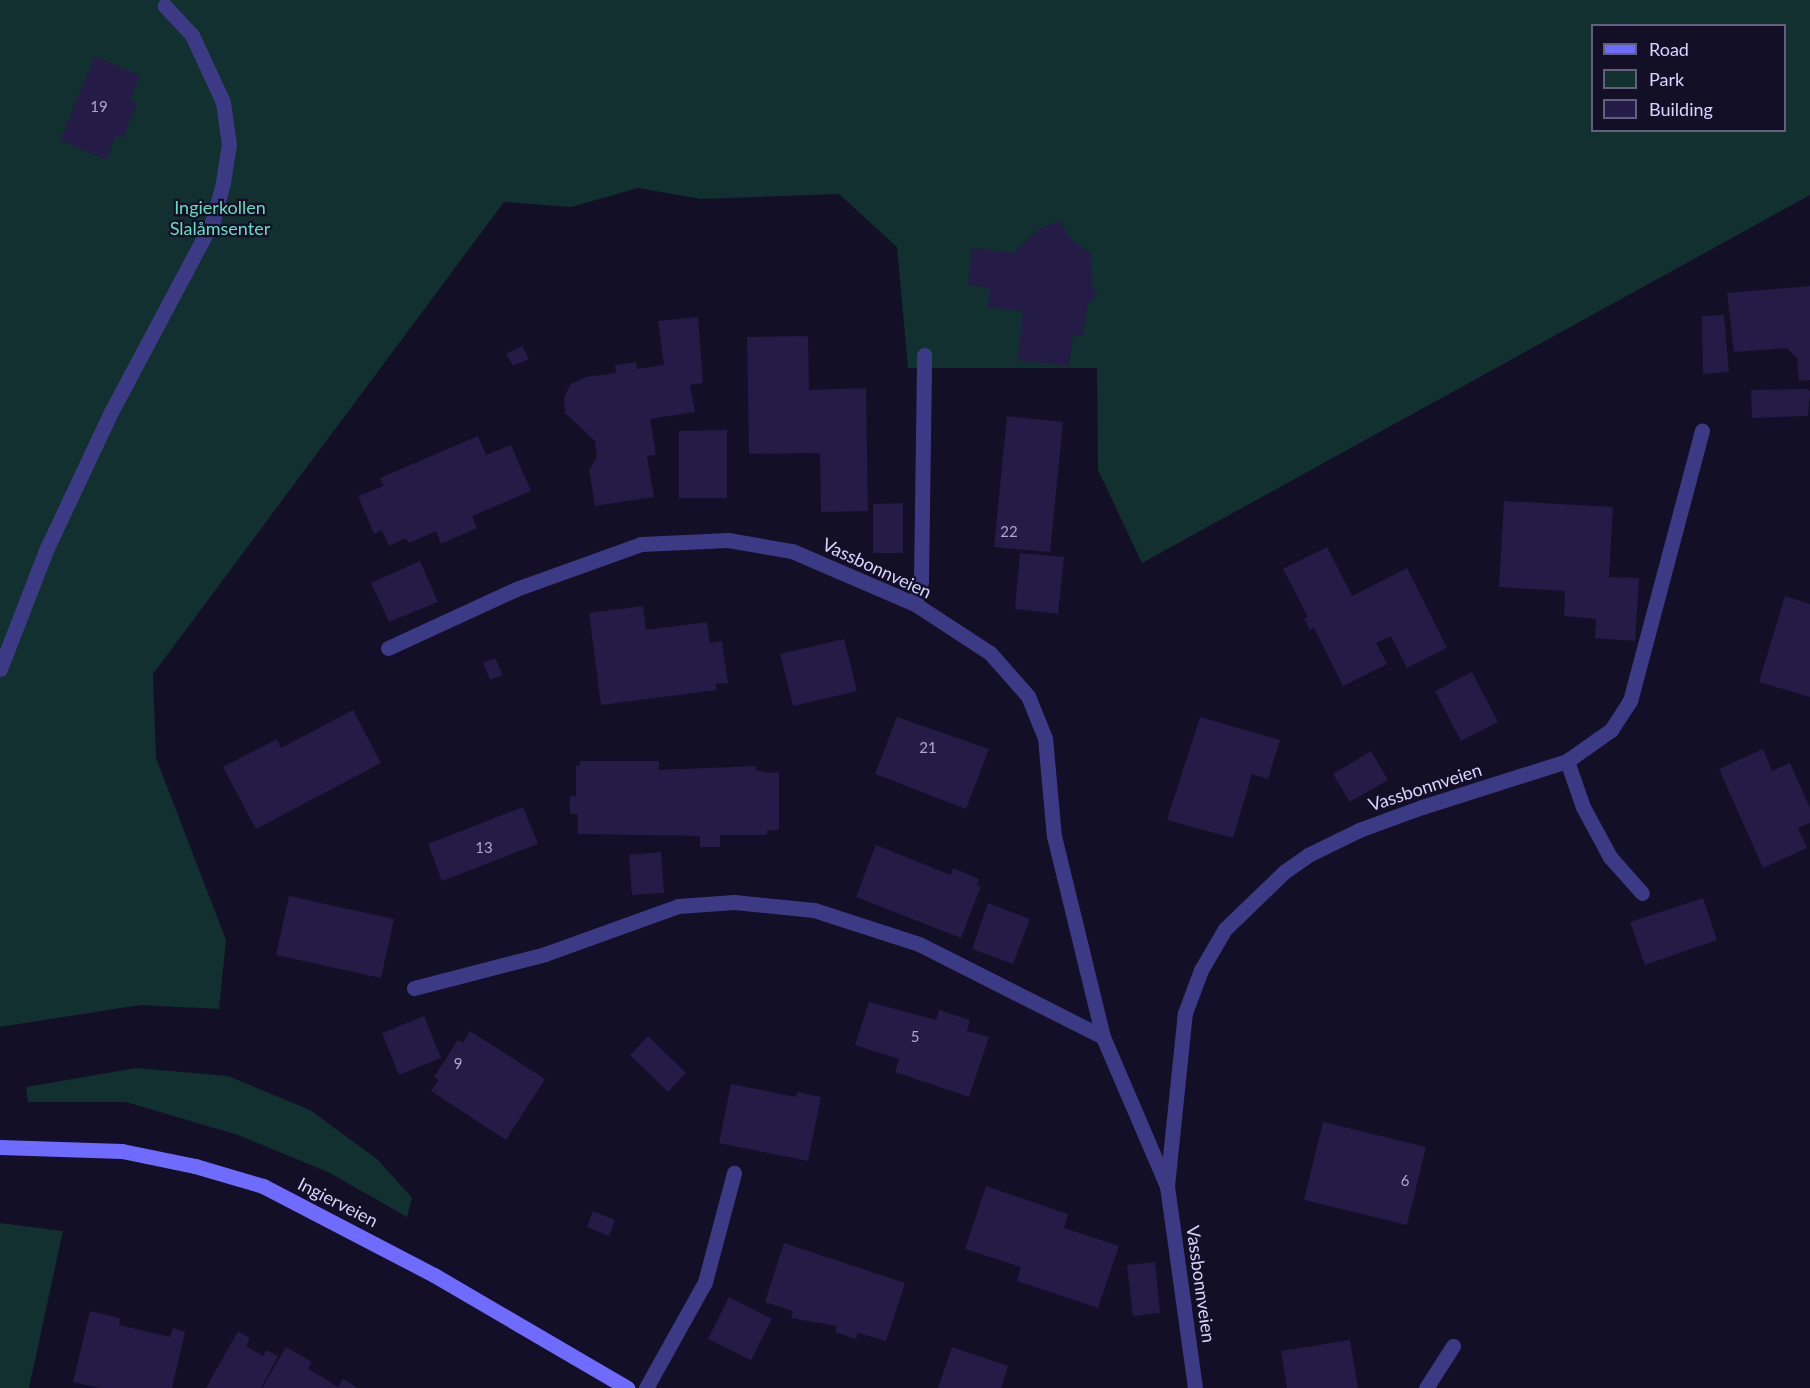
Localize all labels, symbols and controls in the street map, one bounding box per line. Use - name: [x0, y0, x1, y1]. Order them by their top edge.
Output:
- legend: [1591, 24, 1786, 132]
- text: Road: [1649, 38, 1689, 60]
- text: Park: [1649, 68, 1684, 90]
- house number: 19: [90, 98, 108, 116]
- text: Building: [1649, 98, 1713, 120]
- park label: Ingierkollen Slalåmsenter: [170, 197, 270, 240]
- house number: 22: [1000, 523, 1018, 541]
- street label: Vassbonnveien: [819, 533, 935, 603]
- house number: 21: [919, 739, 937, 757]
- street label: Vassbonnveien: [1366, 758, 1484, 816]
- house number: 13: [475, 839, 493, 857]
- house number: 5: [911, 1028, 919, 1046]
- house number: 9: [454, 1055, 462, 1073]
- house number: 6: [1401, 1172, 1409, 1190]
- street label: Ingierveien: [294, 1173, 382, 1231]
- street label: Vassbonnveien: [1182, 1224, 1220, 1344]

